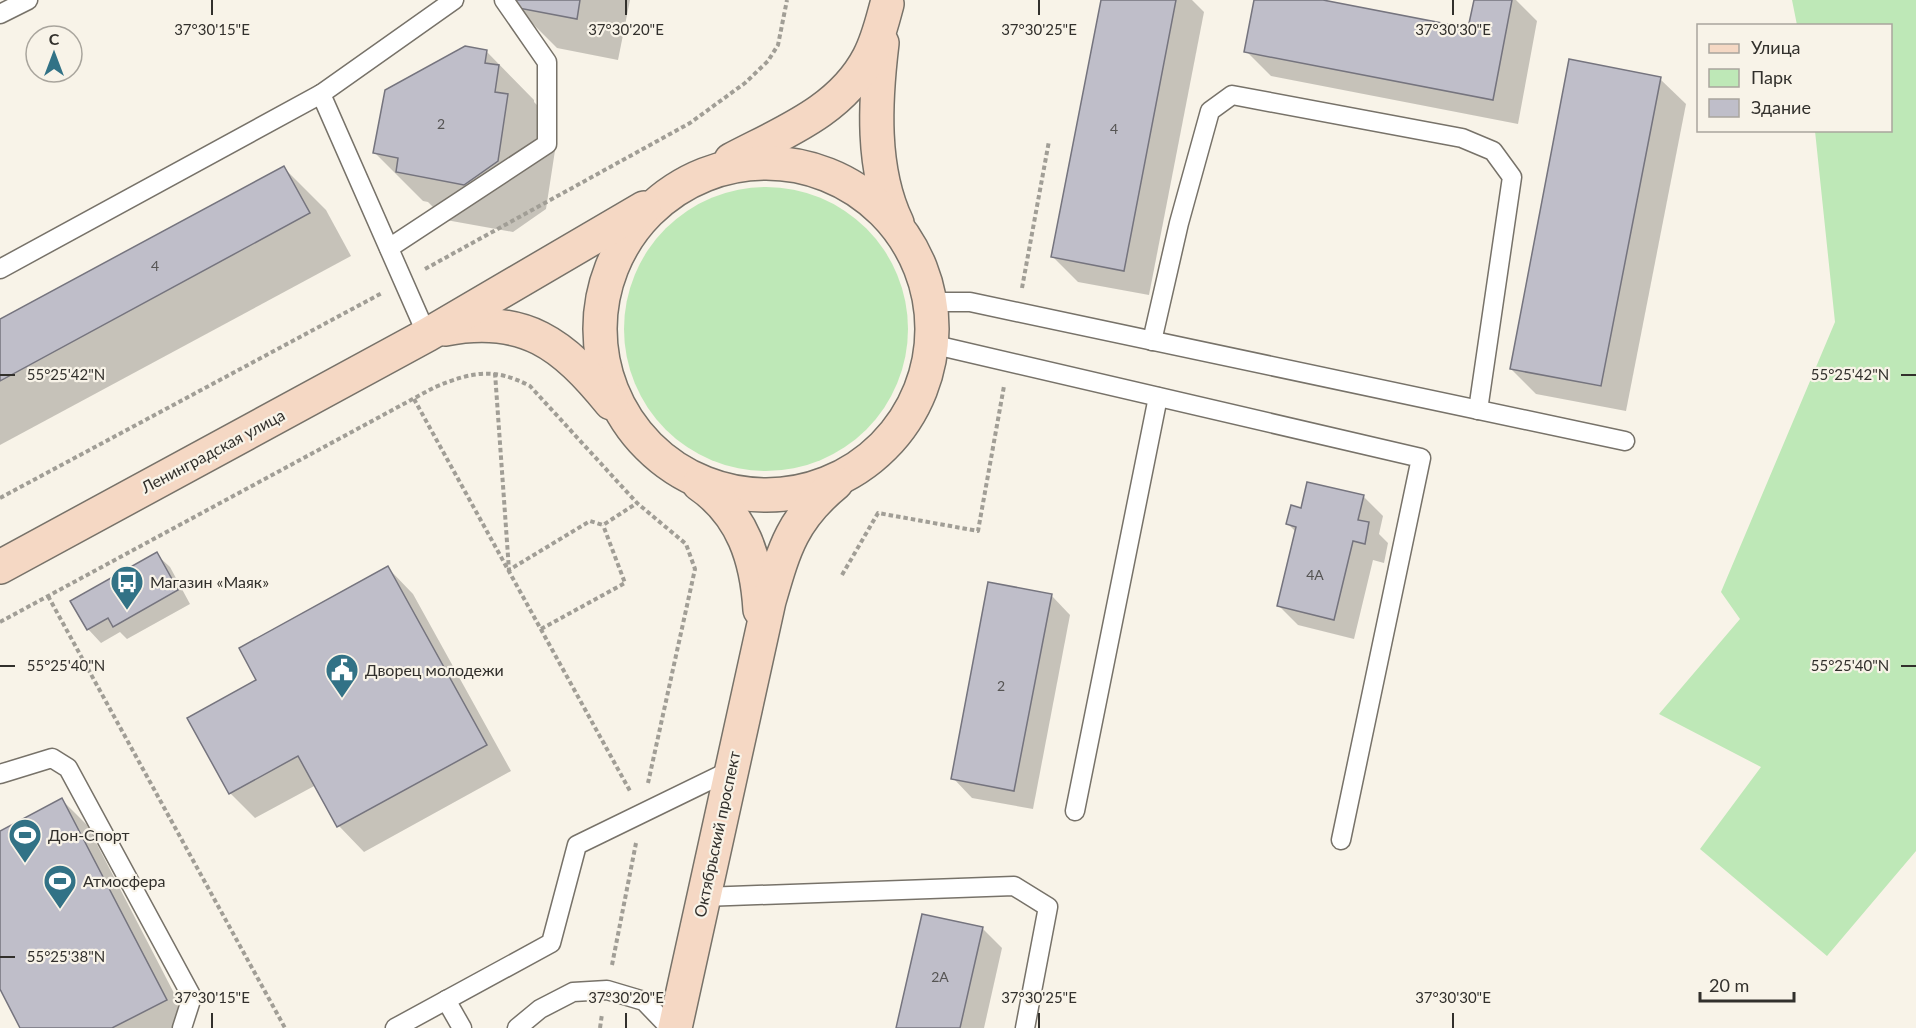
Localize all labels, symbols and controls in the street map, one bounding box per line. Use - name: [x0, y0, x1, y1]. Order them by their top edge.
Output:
- text: 37°30'15"E: [174, 20, 250, 38]
- text: 37°30'20"E: [588, 20, 664, 38]
- text: 37°30'25"E: [1001, 20, 1077, 38]
- text: 37°30'30"E: [1415, 20, 1491, 38]
- north arrow: [24, 24, 84, 84]
- legend: [1697, 24, 1892, 132]
- text: С: [49, 29, 60, 48]
- text: Улица: [1751, 36, 1801, 58]
- text: Парк: [1751, 66, 1793, 88]
- text: Здание: [1751, 96, 1811, 118]
- house number: 2: [437, 115, 445, 132]
- house number: 4: [1110, 120, 1118, 137]
- house number: 4: [151, 257, 159, 274]
- text: 55°25'42"N: [27, 365, 105, 383]
- text: 55°25'42"N: [1811, 365, 1889, 383]
- street label: Ленинградская улица: [137, 405, 288, 497]
- bus stop icon: Магазин «Маяк»: [109, 564, 145, 611]
- house number: 4А: [1306, 566, 1324, 583]
- place label: Магазин «Маяк»: [150, 572, 269, 591]
- public building icon: Дворец молодежи: [324, 652, 360, 699]
- text: 55°25'40"N: [27, 656, 105, 674]
- text: 55°25'40"N: [1811, 656, 1889, 674]
- place label: Дворец молодежи: [365, 660, 504, 679]
- house number: 2: [997, 677, 1005, 694]
- street label: Октябрьский проспект: [690, 749, 743, 919]
- sports icon: Дон-Спорт: [7, 817, 43, 864]
- place label: Дон-Спорт: [48, 825, 130, 844]
- sports icon: Атмосфера: [42, 863, 78, 910]
- place label: Атмосфера: [83, 871, 165, 890]
- text: 55°25'38"N: [27, 947, 105, 965]
- scale bar: [1700, 965, 1794, 1003]
- house number: 2А: [931, 968, 949, 985]
- text: 20 m: [1709, 974, 1749, 996]
- text: 37°30'15"E: [174, 988, 250, 1006]
- text: 37°30'20"E: [588, 988, 664, 1006]
- text: 37°30'25"E: [1001, 988, 1077, 1006]
- text: 37°30'30"E: [1415, 988, 1491, 1006]

